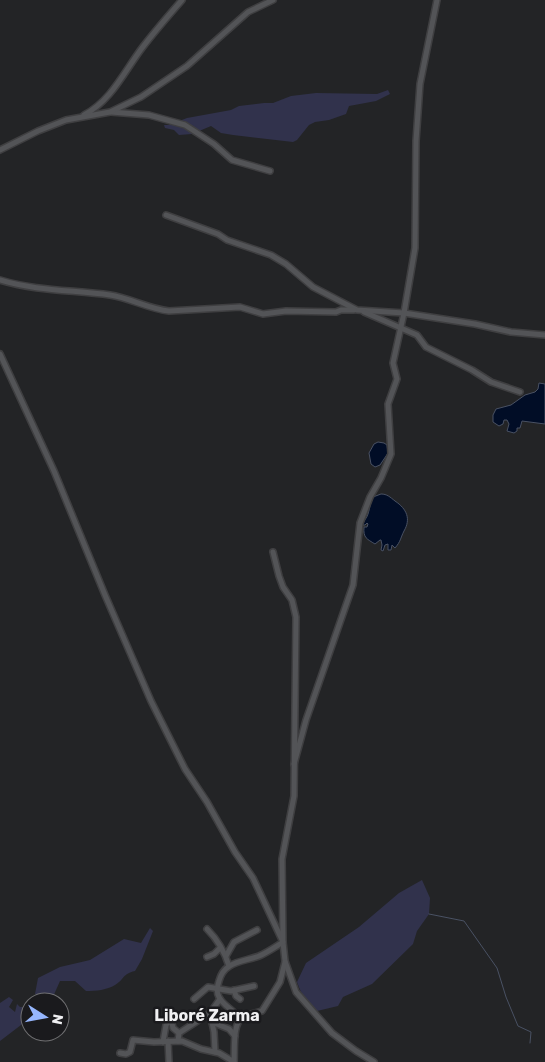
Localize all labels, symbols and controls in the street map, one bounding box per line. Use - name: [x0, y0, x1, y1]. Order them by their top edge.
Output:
- north arrow: [20, 992, 70, 1042]
- district label: Liboré Zarma: [154, 1006, 260, 1025]
- text: N: [48, 1013, 67, 1026]

